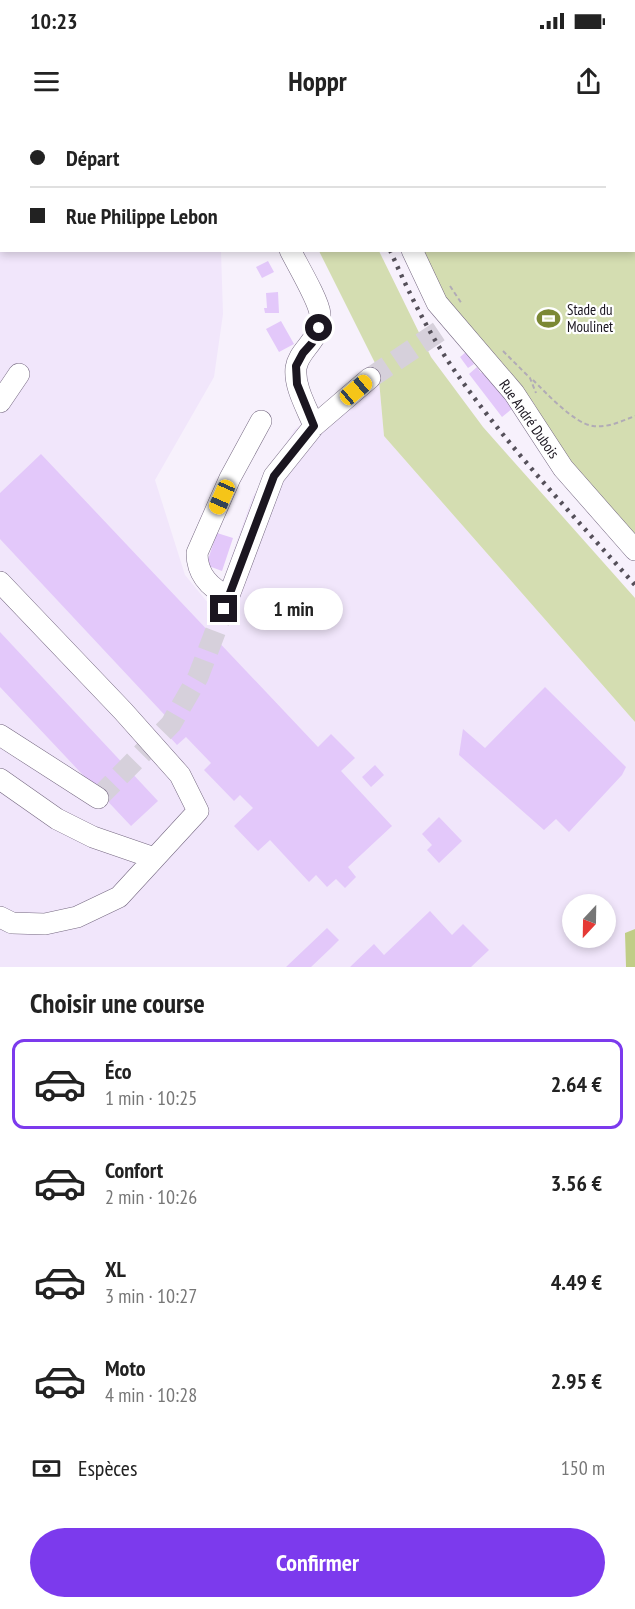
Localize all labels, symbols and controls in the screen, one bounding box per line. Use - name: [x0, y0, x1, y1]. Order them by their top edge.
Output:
- text: 10:23: [30, 7, 78, 35]
- text: Hoppr: [288, 64, 347, 98]
- icon: menu: [30, 65, 63, 98]
- icon: share: [572, 65, 605, 98]
- text: Départ: [66, 144, 120, 172]
- text: Rue Philippe Lebon: [66, 202, 218, 230]
- place label: Stade du Moulinet: [567, 300, 613, 336]
- sports icon: Stade du Moulinet: [536, 306, 562, 332]
- route start: [305, 314, 332, 341]
- car: [336, 372, 376, 408]
- street label: Rue André Dubois: [495, 376, 564, 462]
- car: [206, 477, 238, 517]
- callout: 1 min: [245, 588, 344, 630]
- route end: [210, 595, 237, 622]
- text: 1 min: [273, 596, 314, 622]
- north arrow: [562, 894, 616, 948]
- map controls: [562, 894, 616, 948]
- text: Choisir une course: [30, 986, 205, 1020]
- icon: car: [33, 1057, 87, 1111]
- text: Éco: [105, 1057, 132, 1085]
- text: 2.64 €: [551, 1070, 602, 1098]
- text: 1 min · 10:25: [105, 1085, 197, 1111]
- icon: car: [33, 1156, 87, 1210]
- text: Confort: [105, 1156, 163, 1184]
- text: 3.56 €: [551, 1169, 602, 1197]
- text: 2 min · 10:26: [105, 1184, 197, 1210]
- icon: car: [33, 1255, 87, 1309]
- text: XL: [105, 1255, 126, 1283]
- text: 4.49 €: [551, 1268, 602, 1296]
- text: 3 min · 10:27: [105, 1283, 197, 1309]
- icon: car: [33, 1354, 87, 1408]
- text: Moto: [105, 1354, 146, 1382]
- text: 2.95 €: [551, 1367, 602, 1395]
- text: 4 min · 10:28: [105, 1382, 197, 1408]
- icon: cash: [30, 1452, 63, 1485]
- text: Espèces: [78, 1454, 137, 1482]
- text: 150 m: [561, 1455, 605, 1481]
- button: Confirmer: [30, 1528, 605, 1597]

